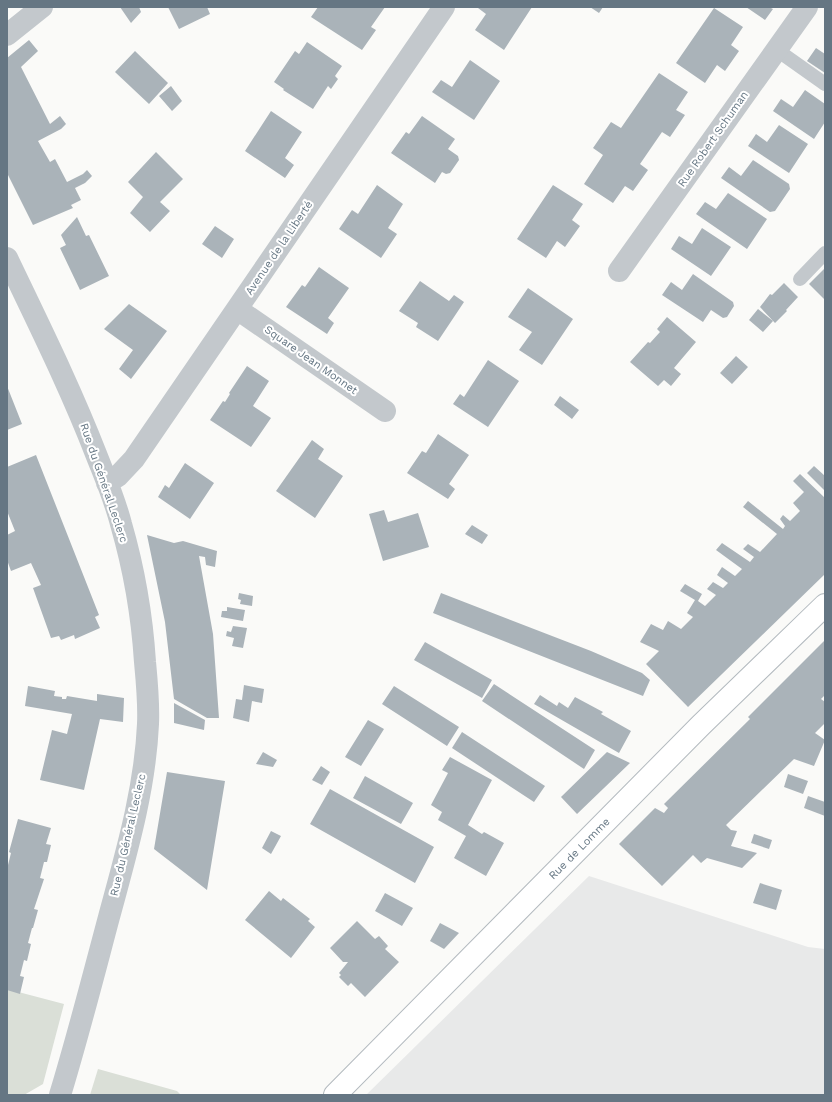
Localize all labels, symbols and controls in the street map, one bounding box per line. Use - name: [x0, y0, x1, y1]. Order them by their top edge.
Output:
- street label: Rue Robert Schuman: [675, 89, 751, 189]
- street label: Avenue de la Liberté: [243, 199, 315, 297]
- street label: Square Jean Monnet: [262, 323, 360, 397]
- street label: Rue du Général Leclerc: [77, 422, 131, 544]
- street label: Rue du Général Leclerc: [108, 772, 148, 898]
- street label: Rue de Lomme: [546, 815, 612, 882]

